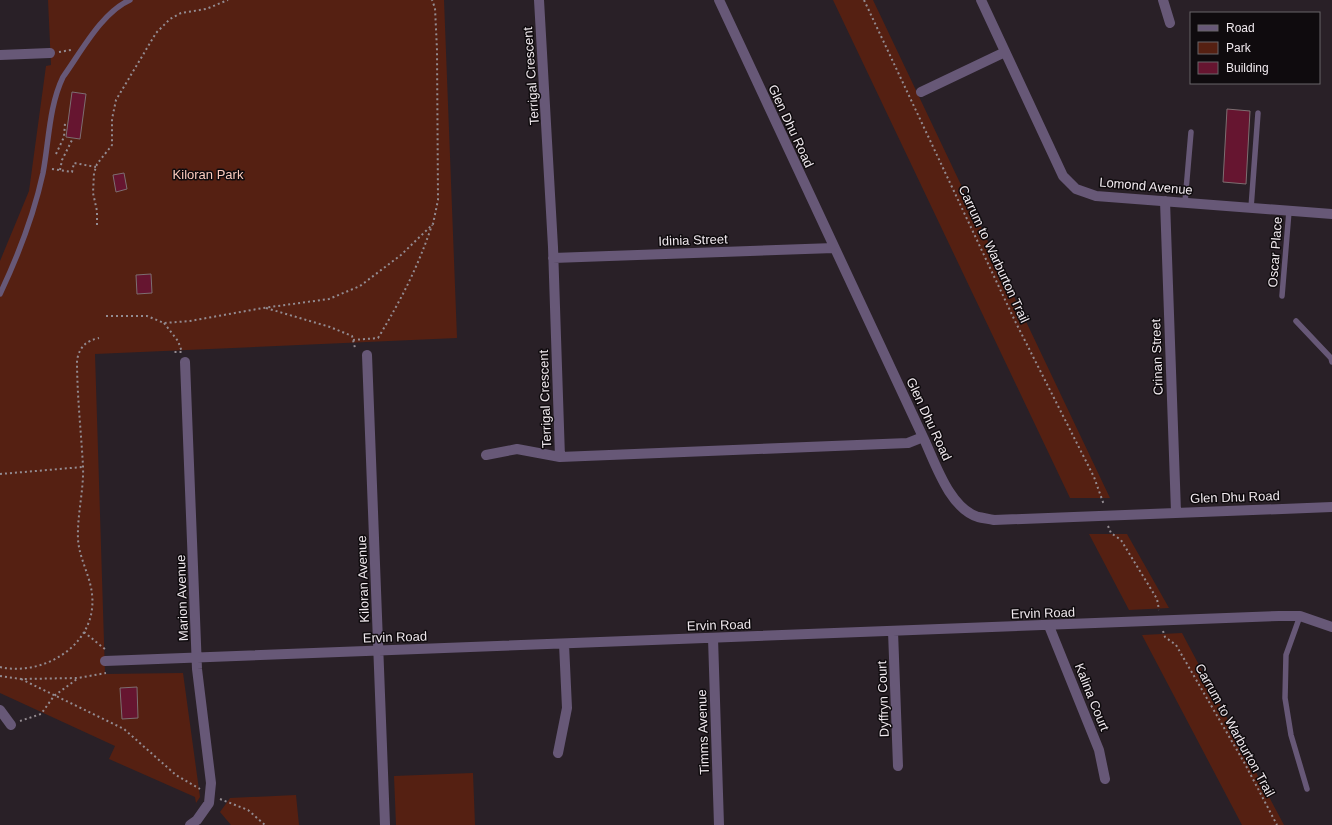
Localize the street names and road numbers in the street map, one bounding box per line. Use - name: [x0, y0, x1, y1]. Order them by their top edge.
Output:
- street label: Terrigal Crescent: [520, 26, 542, 126]
- street label: Glen Dhu Road: [765, 82, 817, 170]
- street label: Lomond Avenue: [1099, 174, 1193, 198]
- street label: Carrum to Warburton Trail: [956, 183, 1032, 325]
- street label: Oscar Place: [1265, 216, 1285, 288]
- street label: Idinia Street: [658, 231, 728, 249]
- street label: Crinan Street: [1148, 318, 1166, 396]
- street label: Terrigal Crescent: [536, 349, 554, 448]
- street label: Glen Dhu Road: [903, 375, 955, 463]
- street label: Glen Dhu Road: [1190, 488, 1280, 506]
- street label: Kiloran Avenue: [354, 535, 372, 623]
- street label: Marion Avenue: [173, 555, 191, 641]
- street label: Ervin Road: [1011, 604, 1075, 622]
- street label: Ervin Road: [687, 616, 751, 634]
- street label: Ervin Road: [363, 628, 427, 646]
- street label: Dyffryn Court: [874, 660, 892, 737]
- street label: Kalina Court: [1072, 661, 1112, 733]
- street label: Carrum to Warburton Trail: [1192, 661, 1278, 799]
- street label: Timms Avenue: [694, 689, 712, 775]

